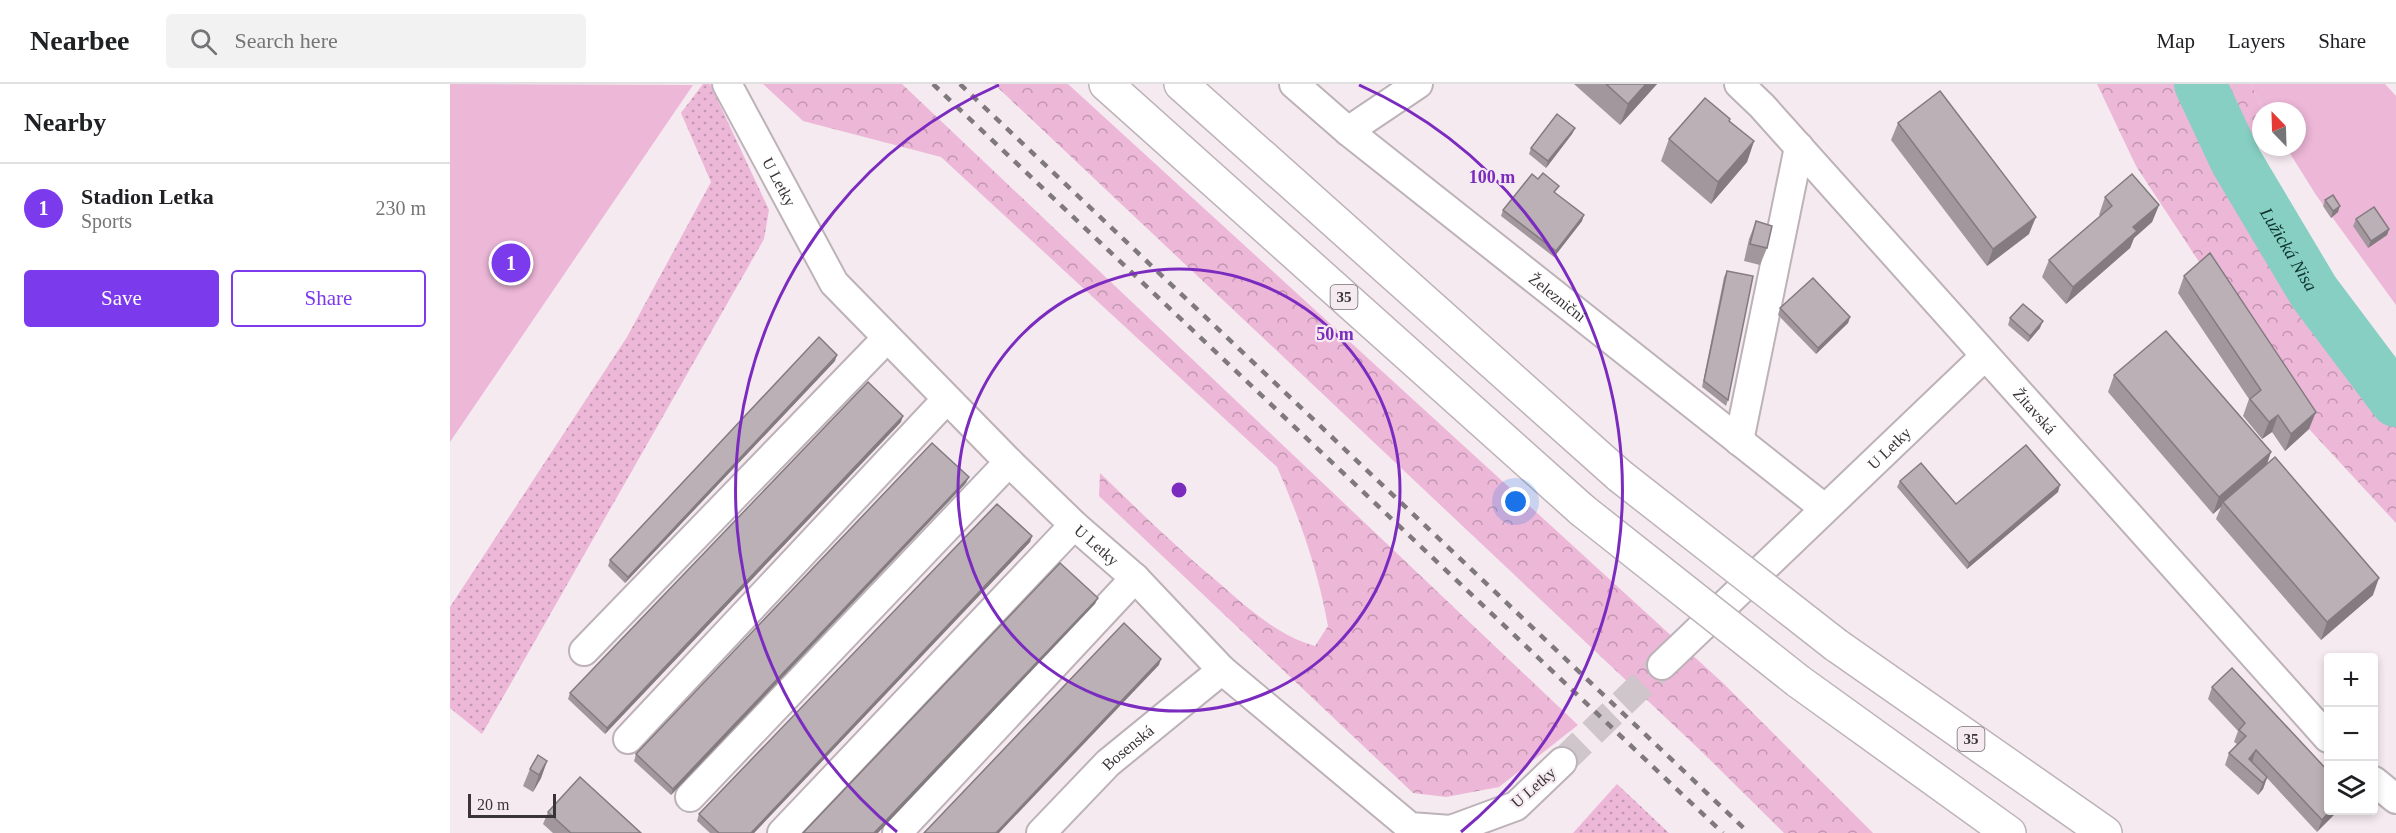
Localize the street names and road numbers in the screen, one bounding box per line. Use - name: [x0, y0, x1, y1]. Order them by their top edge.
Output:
- street label: U Letky: [759, 155, 799, 210]
- street label: Železniční: [1526, 269, 1590, 325]
- road number: 35: [1330, 285, 1358, 309]
- street label: Žitavská: [2010, 384, 2059, 437]
- street label: U Letky: [1864, 424, 1915, 473]
- street label: U Letky: [1071, 521, 1122, 570]
- street label: Bosenská: [1098, 722, 1157, 773]
- road number: 35: [1958, 727, 1984, 751]
- street label: U Letky: [1508, 764, 1560, 812]

